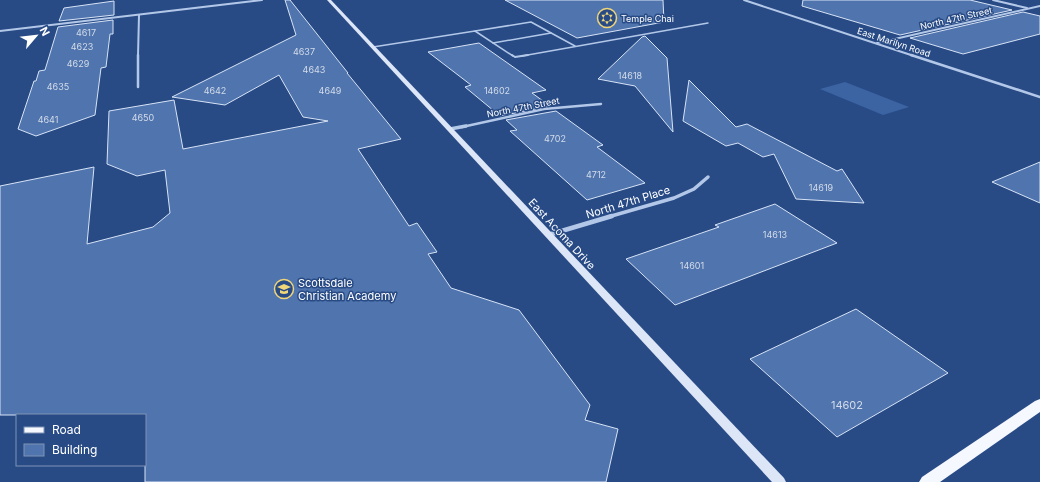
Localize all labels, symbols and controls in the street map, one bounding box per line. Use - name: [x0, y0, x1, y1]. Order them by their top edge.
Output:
- street label: North 47th Street: [919, 4, 993, 32]
- synagogue icon: Temple Chai: [596, 7, 618, 29]
- place label: Temple Chai: [621, 13, 674, 24]
- north arrow: [16, 16, 56, 56]
- text: N: [37, 24, 53, 38]
- street label: East Marilyn Road: [856, 25, 932, 59]
- house number: 4617: [76, 27, 96, 38]
- house number: 4623: [71, 41, 94, 52]
- house number: 4637: [293, 46, 315, 57]
- house number: 4629: [67, 58, 90, 69]
- house number: 4643: [303, 64, 326, 75]
- house number: 14618: [618, 70, 643, 81]
- house number: 4635: [47, 81, 69, 92]
- house number: 4642: [204, 85, 226, 96]
- house number: 4649: [319, 85, 342, 96]
- house number: 14602: [484, 85, 510, 96]
- street label: North 47th Street: [486, 95, 560, 119]
- house number: 4650: [132, 112, 155, 123]
- house number: 4641: [38, 114, 58, 125]
- house number: 4702: [544, 133, 566, 144]
- house number: 4712: [586, 169, 606, 180]
- house number: 14619: [809, 182, 834, 193]
- street label: North 47th Place: [584, 183, 672, 221]
- street label: East Acoma Drive: [526, 196, 598, 272]
- house number: 14613: [763, 229, 788, 240]
- house number: 14601: [680, 260, 704, 271]
- place label: Scottsdale Christian Academy: [298, 276, 396, 303]
- school or university icon: Scottsdale Christian Academy: [273, 278, 295, 300]
- house number: 14602: [831, 398, 863, 412]
- legend: [16, 414, 146, 466]
- text: Road: [52, 422, 81, 437]
- text: Building: [52, 442, 97, 457]

